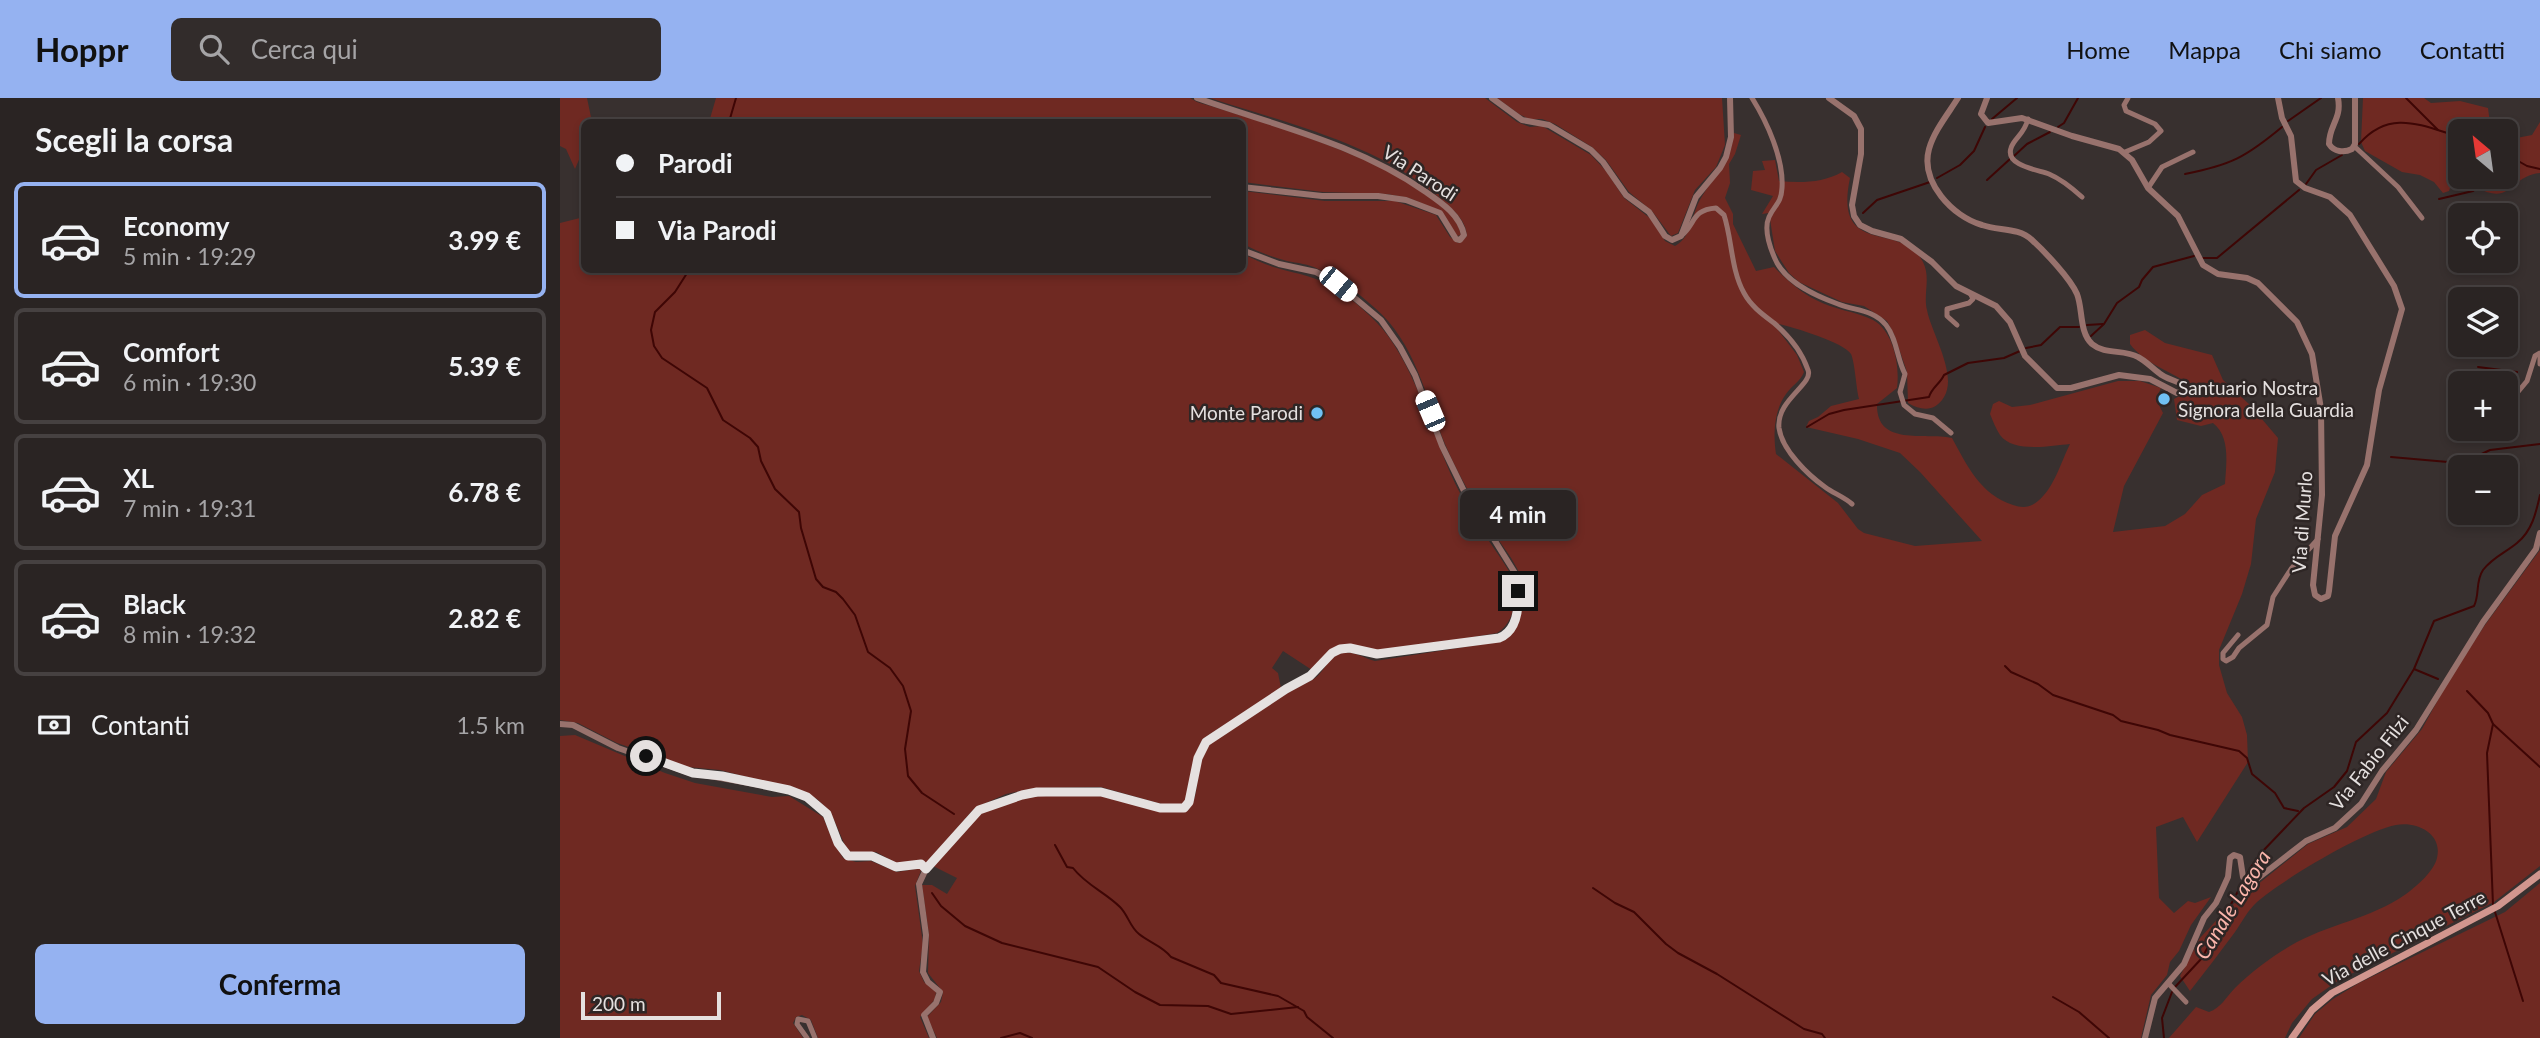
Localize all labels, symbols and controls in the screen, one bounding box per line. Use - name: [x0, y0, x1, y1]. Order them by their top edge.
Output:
- search box: [171, 18, 661, 81]
- text: Hoppr: [35, 29, 129, 69]
- icon: search: [195, 30, 233, 68]
- text: Cerca qui: [251, 33, 358, 65]
- text: Home: [2066, 35, 2130, 64]
- text: Mappa: [2168, 35, 2241, 64]
- text: Chi siamo: [2279, 35, 2382, 64]
- text: Contatti: [2420, 35, 2505, 64]
- north arrow: [2448, 119, 2518, 189]
- map controls: [2448, 119, 2518, 525]
- text: Scegli la corsa: [35, 120, 233, 159]
- street label: Via Parodi: [1378, 140, 1462, 205]
- text: Parodi: [658, 147, 733, 179]
- button: locate: [2448, 203, 2518, 273]
- icon: car: [39, 209, 102, 272]
- text: Economy: [123, 210, 229, 242]
- text: Via Parodi: [658, 214, 777, 246]
- text: 3.99 €: [448, 224, 521, 256]
- text: 5 min · 19:29: [123, 242, 256, 270]
- car: [1316, 263, 1361, 305]
- button: layers: [2448, 287, 2518, 357]
- icon: car: [39, 335, 102, 398]
- text: Comfort: [123, 336, 220, 368]
- text: 5.39 €: [448, 350, 521, 382]
- text: 6 min · 19:30: [123, 368, 256, 396]
- button: +: [2448, 371, 2518, 441]
- place label: Santuario Nostra Signora della Guardia: [2178, 376, 2354, 421]
- car: [1413, 388, 1448, 434]
- marker: Santuario Nostra Signora della Guardia: [2156, 391, 2172, 407]
- place label: Monte Parodi: [1190, 401, 1303, 424]
- marker: Monte Parodi: [1309, 405, 1325, 421]
- button: −: [2448, 455, 2518, 525]
- icon: car: [39, 461, 102, 524]
- text: XL: [123, 462, 154, 494]
- street label: Via di Murlo: [2286, 470, 2317, 574]
- text: 6.78 €: [448, 476, 521, 508]
- callout: 4 min: [1460, 490, 1576, 538]
- text: 7 min · 19:31: [123, 494, 256, 522]
- text: 4 min: [1489, 500, 1547, 528]
- route end: [1502, 575, 1534, 607]
- icon: car: [39, 587, 102, 650]
- text: Black: [123, 588, 186, 620]
- text: 2.82 €: [448, 602, 521, 634]
- text: 8 min · 19:32: [123, 620, 256, 648]
- icon: cash: [35, 706, 73, 744]
- text: Contanti: [91, 709, 190, 741]
- text: 1.5 km: [456, 711, 525, 739]
- street label: Via Fabio Filzi: [2324, 711, 2413, 815]
- route start: [630, 740, 662, 772]
- water label: Canale Lagora: [2188, 845, 2275, 963]
- street label: Via delle Cinque Terre: [2318, 885, 2490, 990]
- button: Conferma: [35, 944, 525, 1024]
- scale bar: [581, 989, 721, 1021]
- text: 200 m: [592, 992, 646, 1015]

